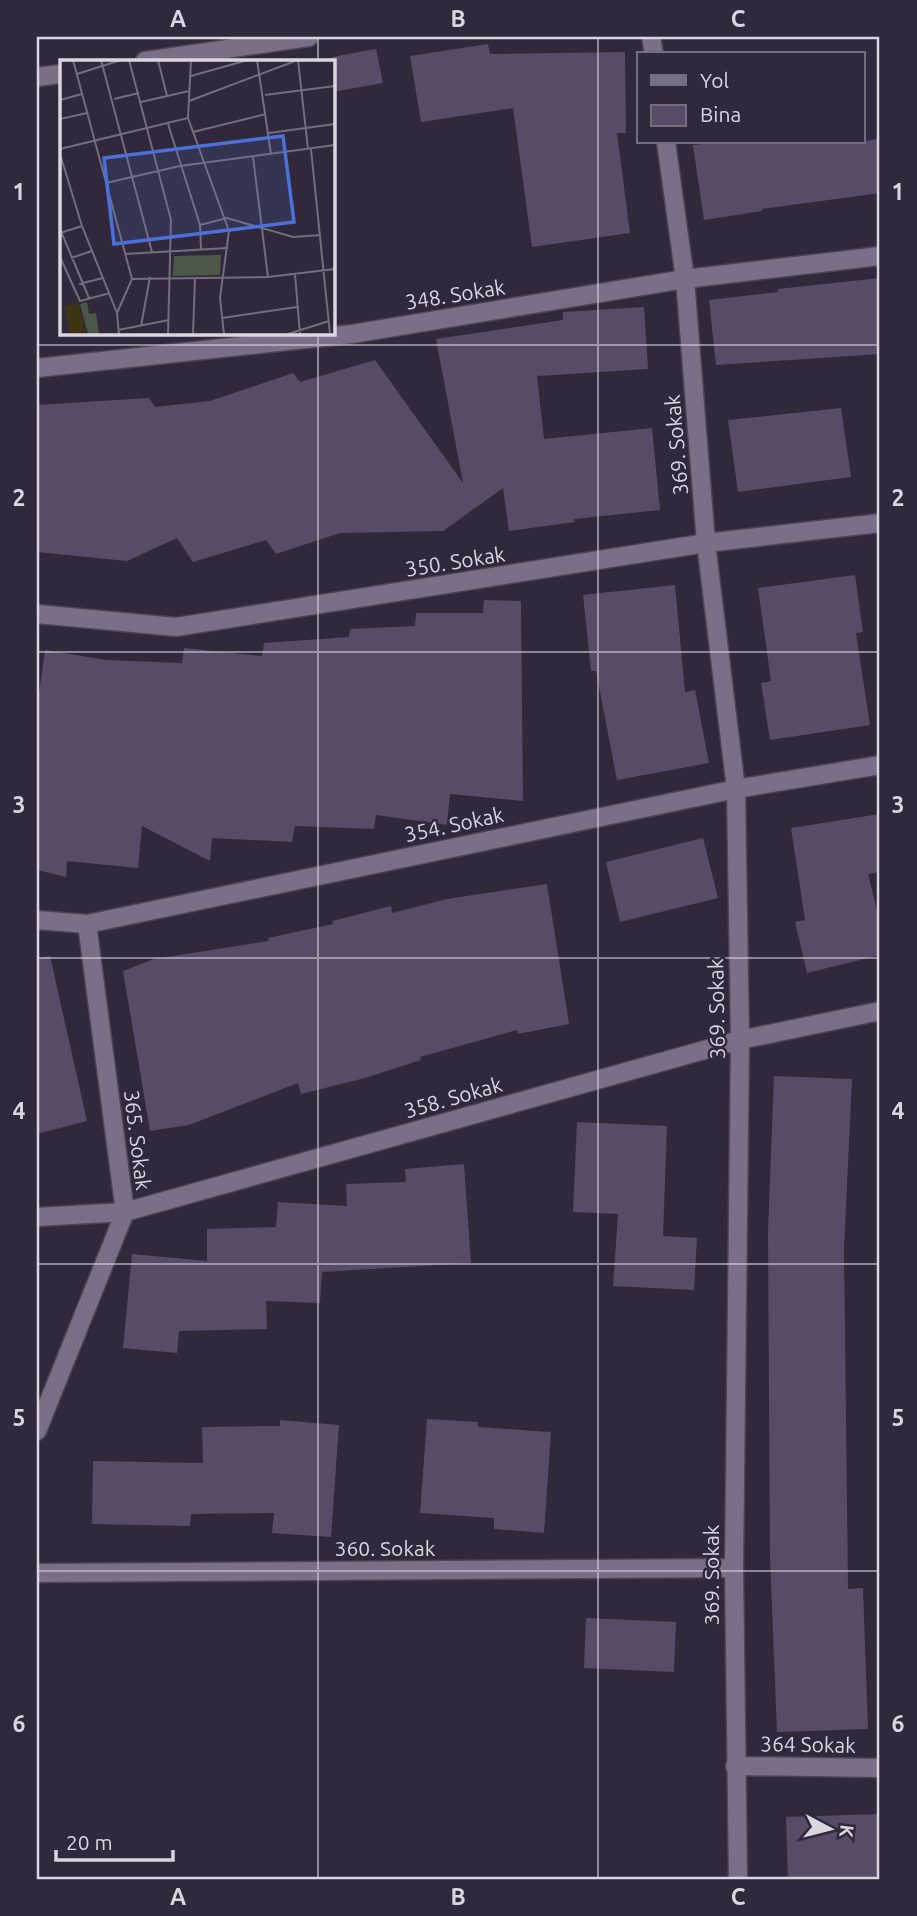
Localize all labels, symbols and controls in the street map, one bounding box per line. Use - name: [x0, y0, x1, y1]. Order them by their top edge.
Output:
- text: A: [170, 6, 186, 31]
- text: B: [450, 6, 466, 31]
- text: C: [731, 6, 746, 31]
- legend: [637, 52, 864, 144]
- inset map: [60, 60, 334, 334]
- text: Yol: [700, 68, 729, 92]
- text: Bina: [700, 102, 741, 126]
- text: 1: [13, 179, 25, 204]
- text: 1: [892, 179, 904, 204]
- street label: 348. Sokak: [403, 274, 507, 314]
- street label: 369. Sokak: [660, 393, 692, 496]
- text: 2: [13, 485, 25, 510]
- text: 2: [892, 485, 904, 510]
- street label: 350. Sokak: [403, 541, 507, 581]
- text: 3: [13, 792, 25, 817]
- text: 3: [892, 792, 904, 817]
- street label: 354. Sokak: [402, 802, 506, 846]
- street label: 369. Sokak: [703, 958, 729, 1060]
- street label: 358. Sokak: [401, 1071, 505, 1122]
- street label: 365. Sokak: [120, 1089, 156, 1192]
- text: 4: [13, 1098, 26, 1123]
- text: 4: [892, 1098, 905, 1123]
- text: 5: [13, 1405, 25, 1430]
- text: 5: [892, 1405, 904, 1430]
- street label: 369. Sokak: [699, 1524, 723, 1625]
- street label: 360. Sokak: [335, 1536, 436, 1560]
- text: 6: [13, 1711, 26, 1736]
- text: 6: [892, 1711, 905, 1736]
- street label: 364 Sokak: [760, 1731, 856, 1757]
- north arrow: [794, 1794, 864, 1864]
- scale bar: [56, 1818, 173, 1862]
- text: K: [835, 1823, 859, 1839]
- text: 20 m: [66, 1830, 113, 1854]
- text: A: [170, 1884, 186, 1909]
- text: B: [450, 1884, 466, 1909]
- text: C: [731, 1884, 746, 1909]

